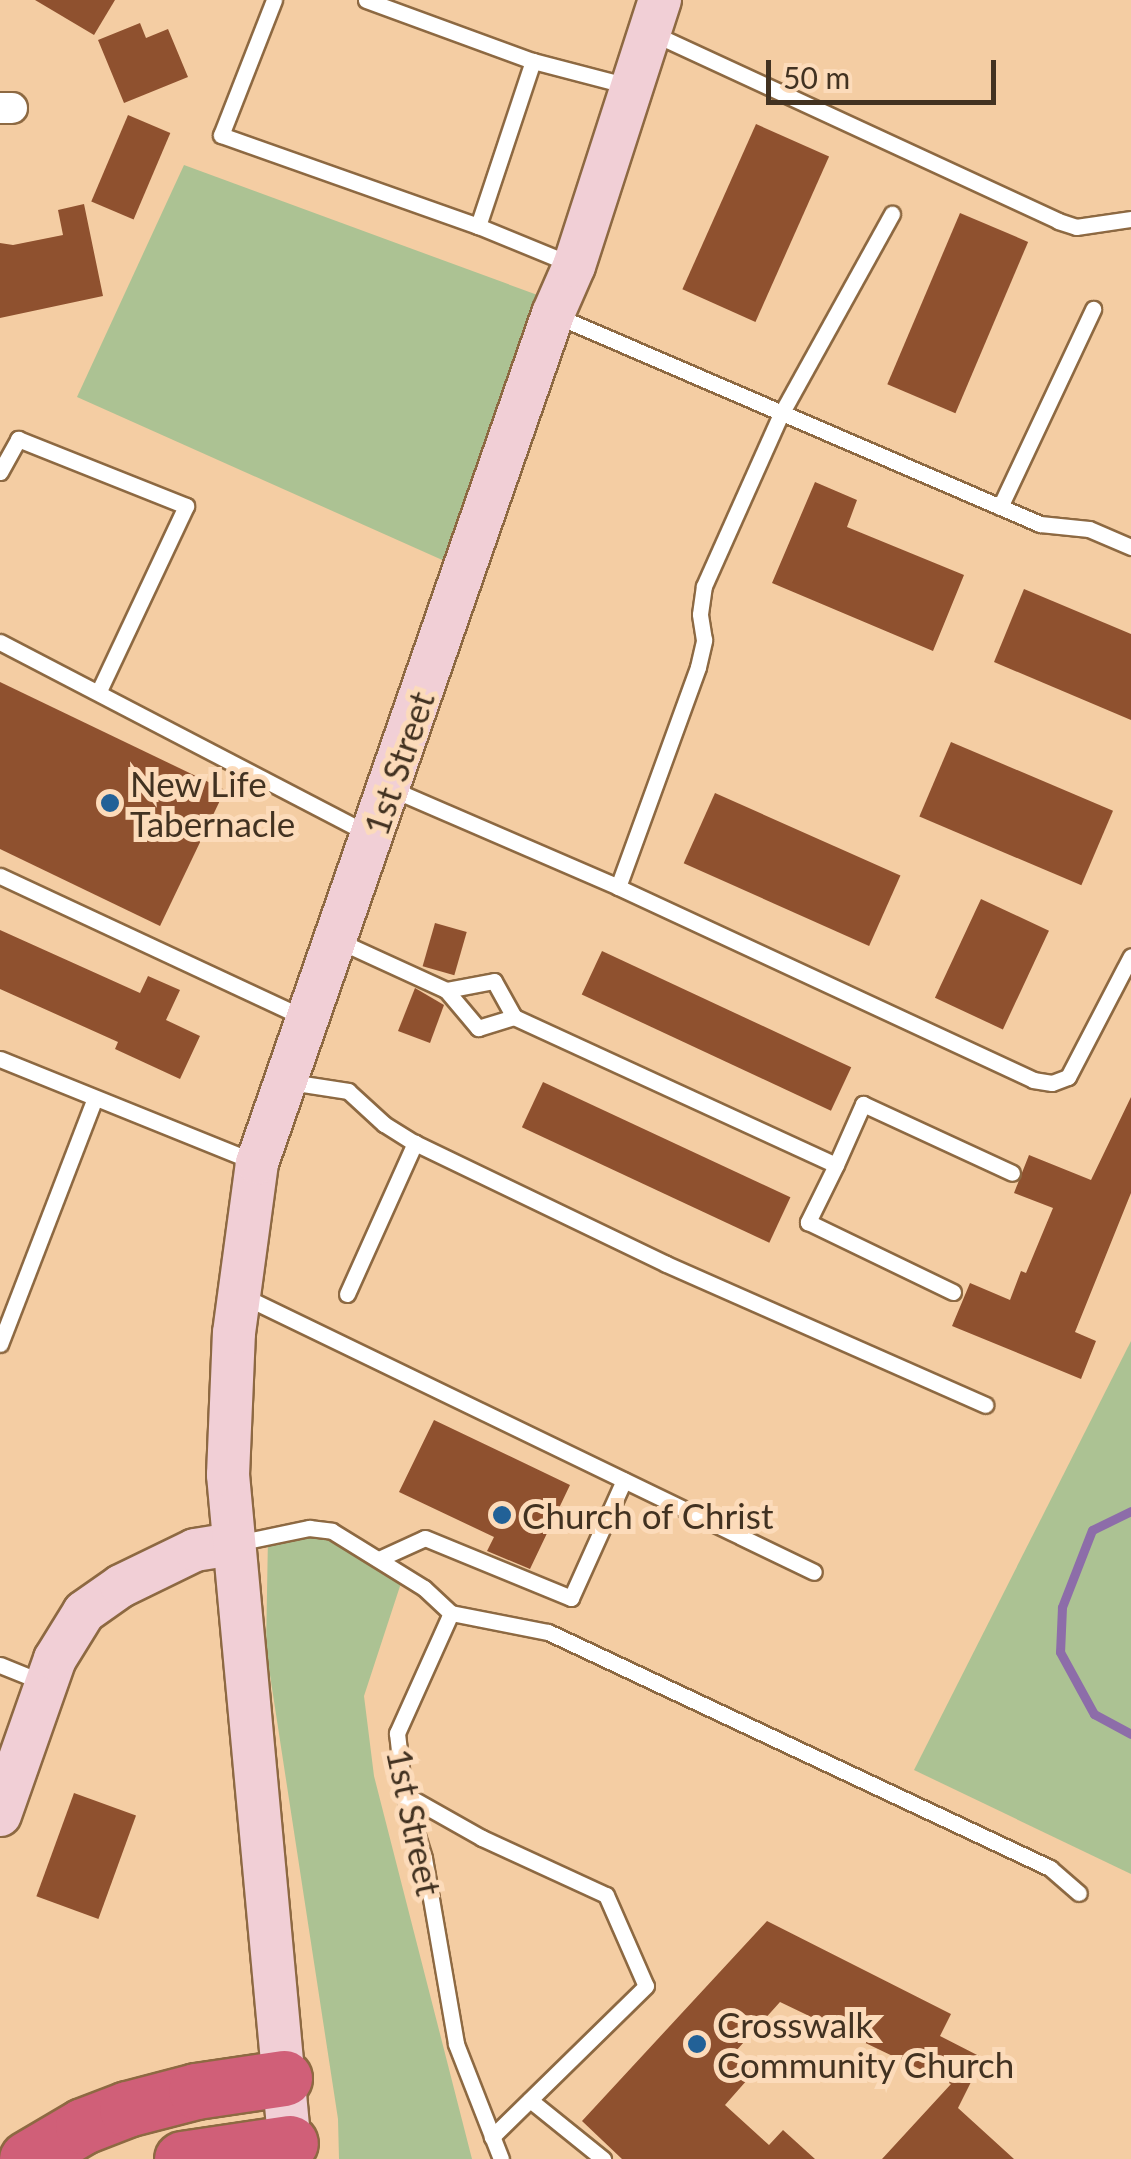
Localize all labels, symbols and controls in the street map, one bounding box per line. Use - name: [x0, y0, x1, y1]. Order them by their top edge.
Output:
- scale bar: [771, 40, 1001, 102]
- text: 50 m: [783, 59, 850, 95]
- street label: 1st Street: [354, 686, 442, 840]
- place label: New Life Tabernacle: [130, 762, 295, 844]
- marker: New Life Tabernacle: [99, 792, 121, 814]
- place label: Church of Christ: [522, 1494, 774, 1536]
- marker: Church of Christ: [491, 1504, 513, 1526]
- street label: 1st Street: [379, 1745, 451, 1899]
- place label: Crosswalk Community Church: [717, 2003, 1015, 2085]
- marker: Crosswalk Community Church: [686, 2033, 708, 2055]

